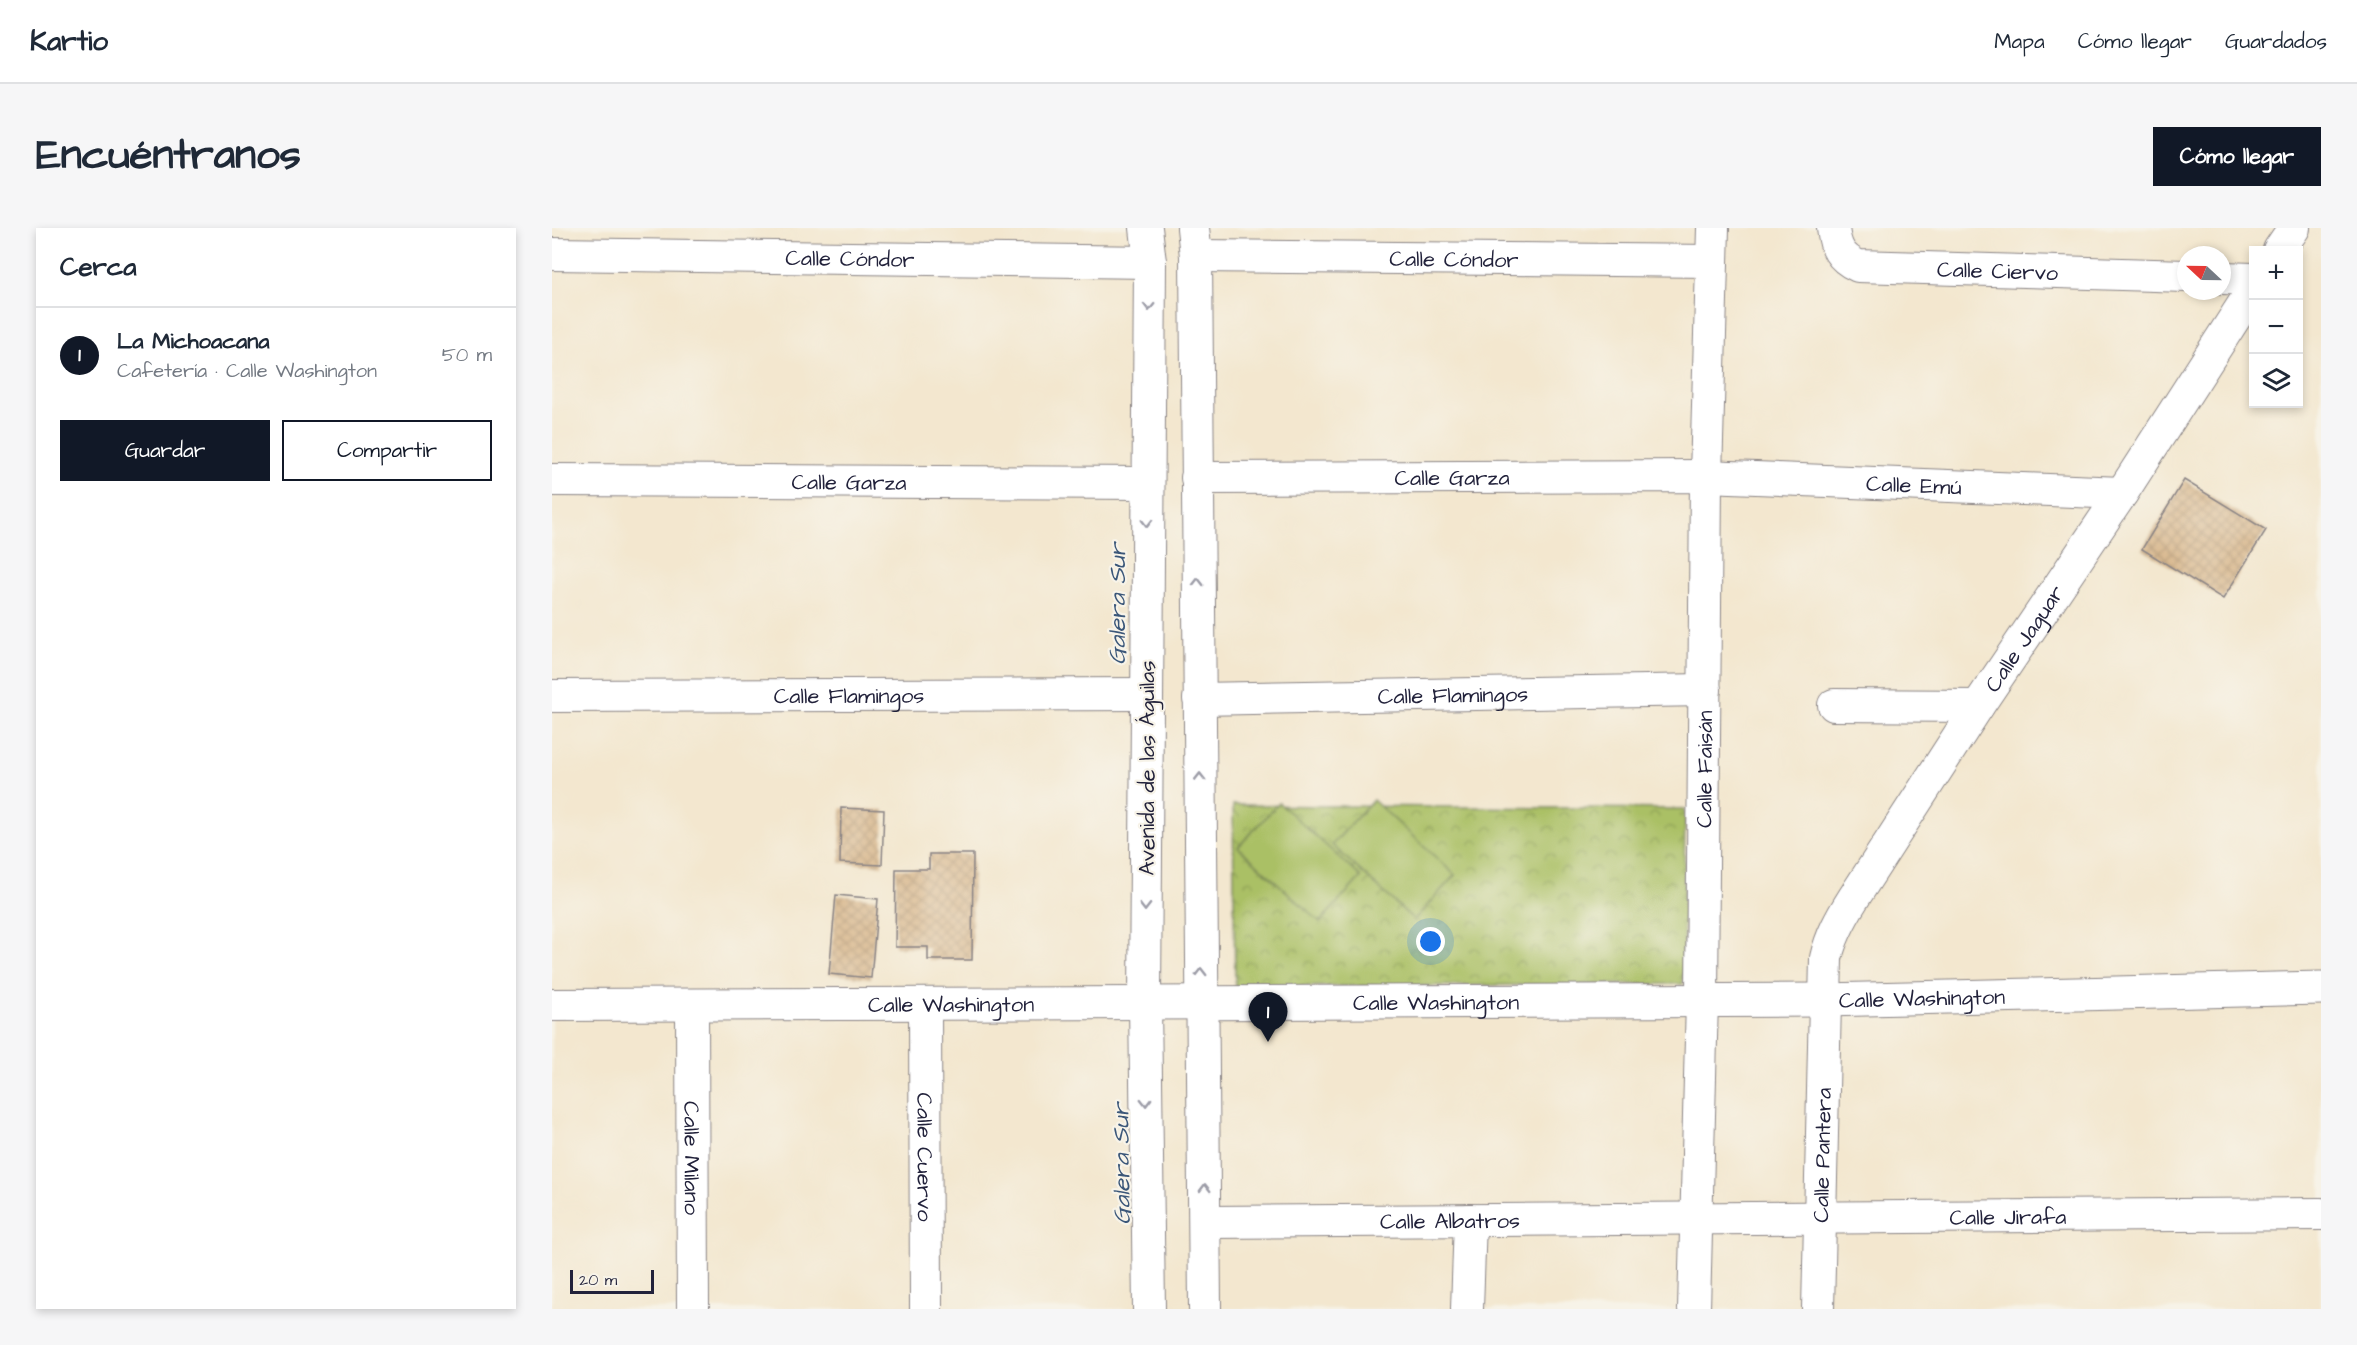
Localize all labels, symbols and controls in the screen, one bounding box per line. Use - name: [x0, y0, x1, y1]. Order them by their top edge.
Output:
- text: Kartio: [30, 22, 108, 61]
- text: Mapa: [1994, 27, 2045, 56]
- text: Cómo llegar: [2078, 27, 2192, 56]
- text: Guardados: [2225, 27, 2327, 56]
- text: Encuéntranos: [36, 127, 301, 185]
- button: Cómo llegar: [2153, 127, 2321, 186]
- street label: Calle Cóndor: [785, 243, 915, 276]
- street label: Calle Cóndor: [1389, 244, 1519, 276]
- north arrow: [2177, 246, 2231, 300]
- map controls: [2249, 246, 2303, 408]
- button: +: [2249, 246, 2303, 300]
- text: Cerca: [60, 249, 137, 285]
- street label: Calle Ciervo: [1937, 254, 2059, 289]
- button: −: [2249, 300, 2303, 354]
- one-way arrow: [1143, 303, 1155, 312]
- text: La Michoacana: [117, 326, 269, 357]
- text: 1: [78, 341, 81, 369]
- text: 50 m: [442, 341, 492, 369]
- button: layers: [2249, 354, 2303, 408]
- text: Cafetería · Calle Washington: [117, 357, 377, 385]
- button: Guardar: [60, 420, 270, 481]
- button: Compartir: [282, 420, 492, 481]
- street label: Calle Garza: [1394, 463, 1510, 494]
- street label: Calle Garza: [791, 467, 907, 499]
- street label: Calle Emú: [1865, 469, 1962, 503]
- one-way arrow: [1141, 519, 1153, 528]
- water label: Galera Sur: [1101, 540, 1135, 665]
- one-way arrow: [1192, 577, 1204, 586]
- street label: Calle Jaguar: [1978, 579, 2072, 699]
- street label: Avenida de las Águilas: [1132, 660, 1164, 876]
- street label: Calle Flamingos: [1377, 679, 1529, 713]
- street label: Calle Flamingos: [774, 681, 924, 713]
- street label: Calle Faisán: [1689, 710, 1721, 828]
- one-way arrow: [1194, 772, 1206, 781]
- one-way arrow: [1139, 903, 1151, 912]
- your location: [1416, 927, 1445, 956]
- one-way arrow: [1195, 967, 1207, 976]
- street label: Calle Washington: [1839, 982, 2005, 1017]
- street label: Calle Washington: [1353, 987, 1519, 1020]
- street label: Calle Washington: [868, 989, 1034, 1022]
- pin: 1: [1248, 992, 1288, 1042]
- street label: Calle Pantera: [1806, 1087, 1840, 1223]
- street label: Calle Cuervo: [908, 1092, 940, 1222]
- one-way arrow: [1140, 1098, 1152, 1107]
- water label: Galera Sur: [1104, 1100, 1140, 1225]
- street label: Calle Milano: [675, 1101, 707, 1216]
- one-way arrow: [1199, 1183, 1211, 1192]
- street label: Calle Jirafa: [1949, 1202, 2067, 1234]
- street label: Calle Albatros: [1380, 1206, 1520, 1238]
- scale bar: [570, 1267, 654, 1294]
- text: 20 m: [579, 1269, 617, 1291]

